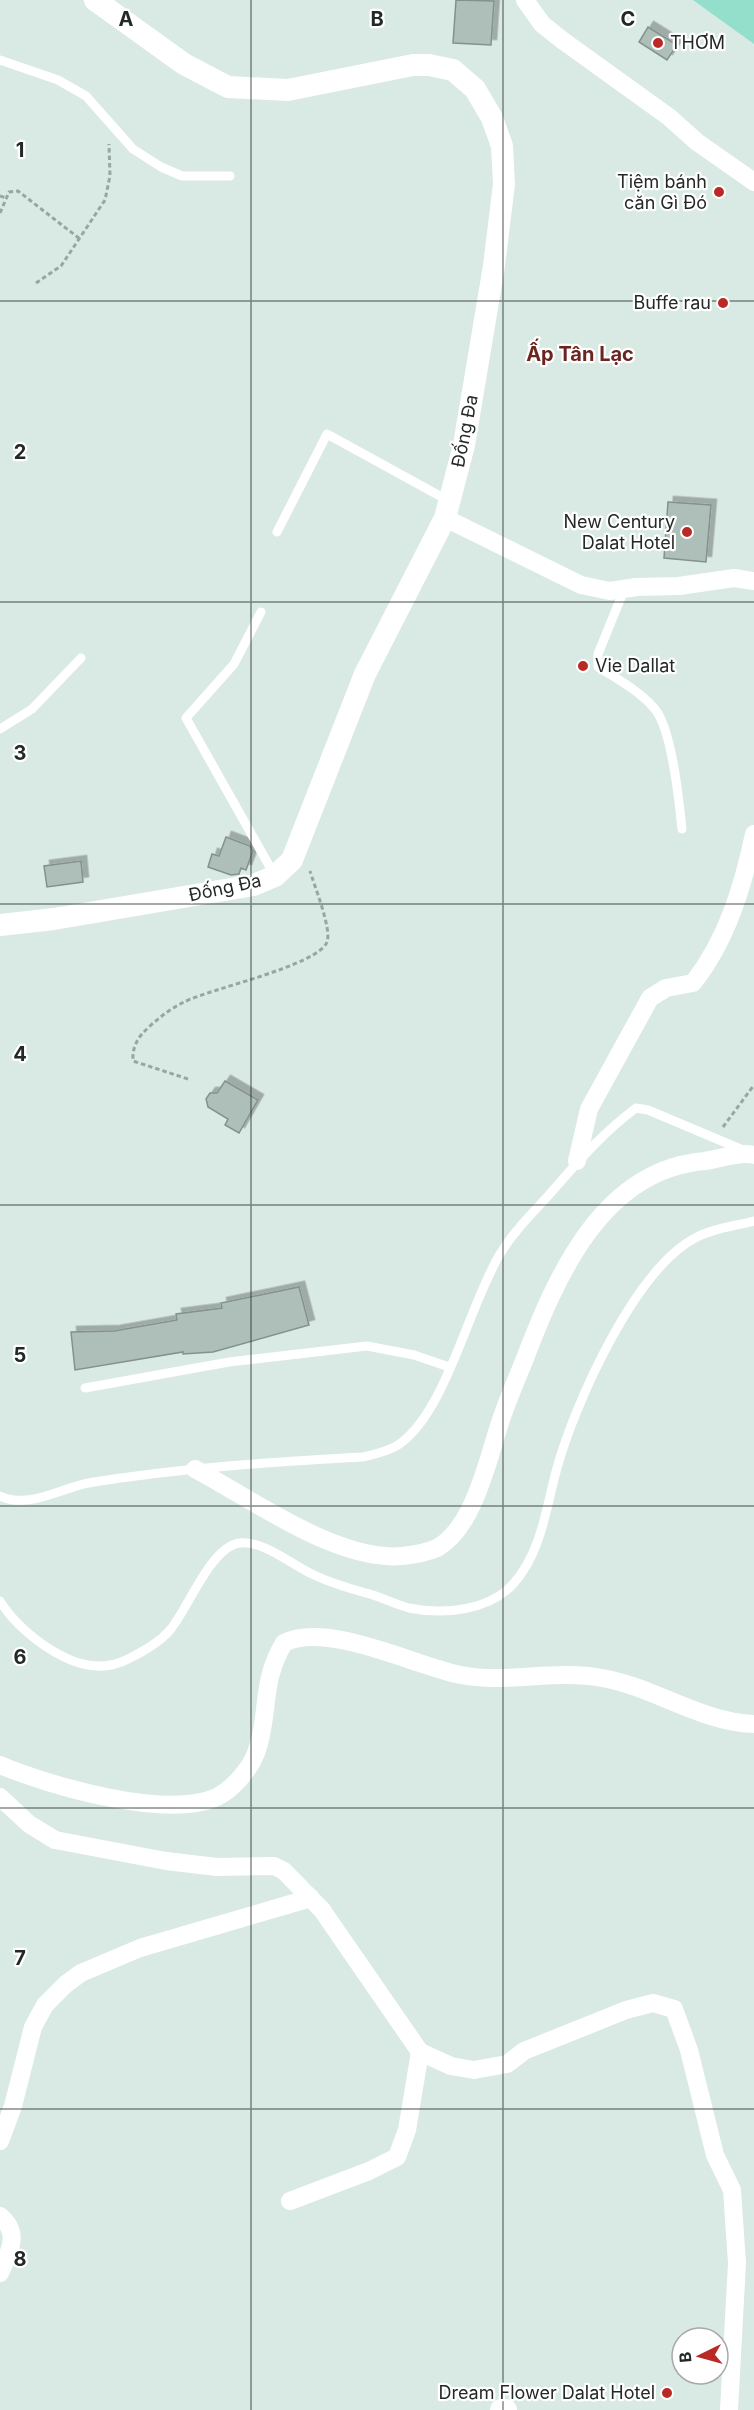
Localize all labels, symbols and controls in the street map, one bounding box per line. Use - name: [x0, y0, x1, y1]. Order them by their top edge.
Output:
- text: A: [119, 7, 134, 31]
- text: B: [370, 7, 384, 31]
- text: C: [621, 7, 635, 31]
- place label: THƠM: [670, 32, 725, 53]
- marker: THƠM: [651, 36, 665, 50]
- text: 1: [16, 138, 24, 162]
- place label: Tiệm bánh căn Gì Đó: [617, 171, 707, 213]
- marker: Tiệm bánh căn Gì Đó: [712, 185, 726, 199]
- place label: Buffe rau: [633, 292, 711, 313]
- marker: Buffe rau: [716, 296, 730, 310]
- district label: Ấp Tân Lạc: [526, 338, 634, 366]
- street label: Đống Đa: [447, 393, 482, 469]
- text: 2: [14, 440, 26, 464]
- place label: New Century Dalat Hotel: [563, 511, 675, 553]
- marker: New Century Dalat Hotel: [680, 525, 694, 539]
- place label: Vie Dallat: [595, 655, 675, 676]
- marker: Vie Dallat: [576, 659, 590, 673]
- text: 3: [14, 741, 26, 765]
- street label: Đống Đa: [187, 870, 263, 905]
- text: 4: [13, 1042, 27, 1066]
- text: 5: [14, 1343, 26, 1367]
- text: 6: [14, 1645, 27, 1669]
- text: 7: [14, 1946, 26, 1970]
- text: 8: [13, 2247, 27, 2271]
- north arrow: [670, 2326, 730, 2386]
- text: B: [675, 2351, 695, 2363]
- place label: Dream Flower Dalat Hotel: [438, 2382, 655, 2403]
- marker: Dream Flower Dalat Hotel: [660, 2386, 674, 2400]

